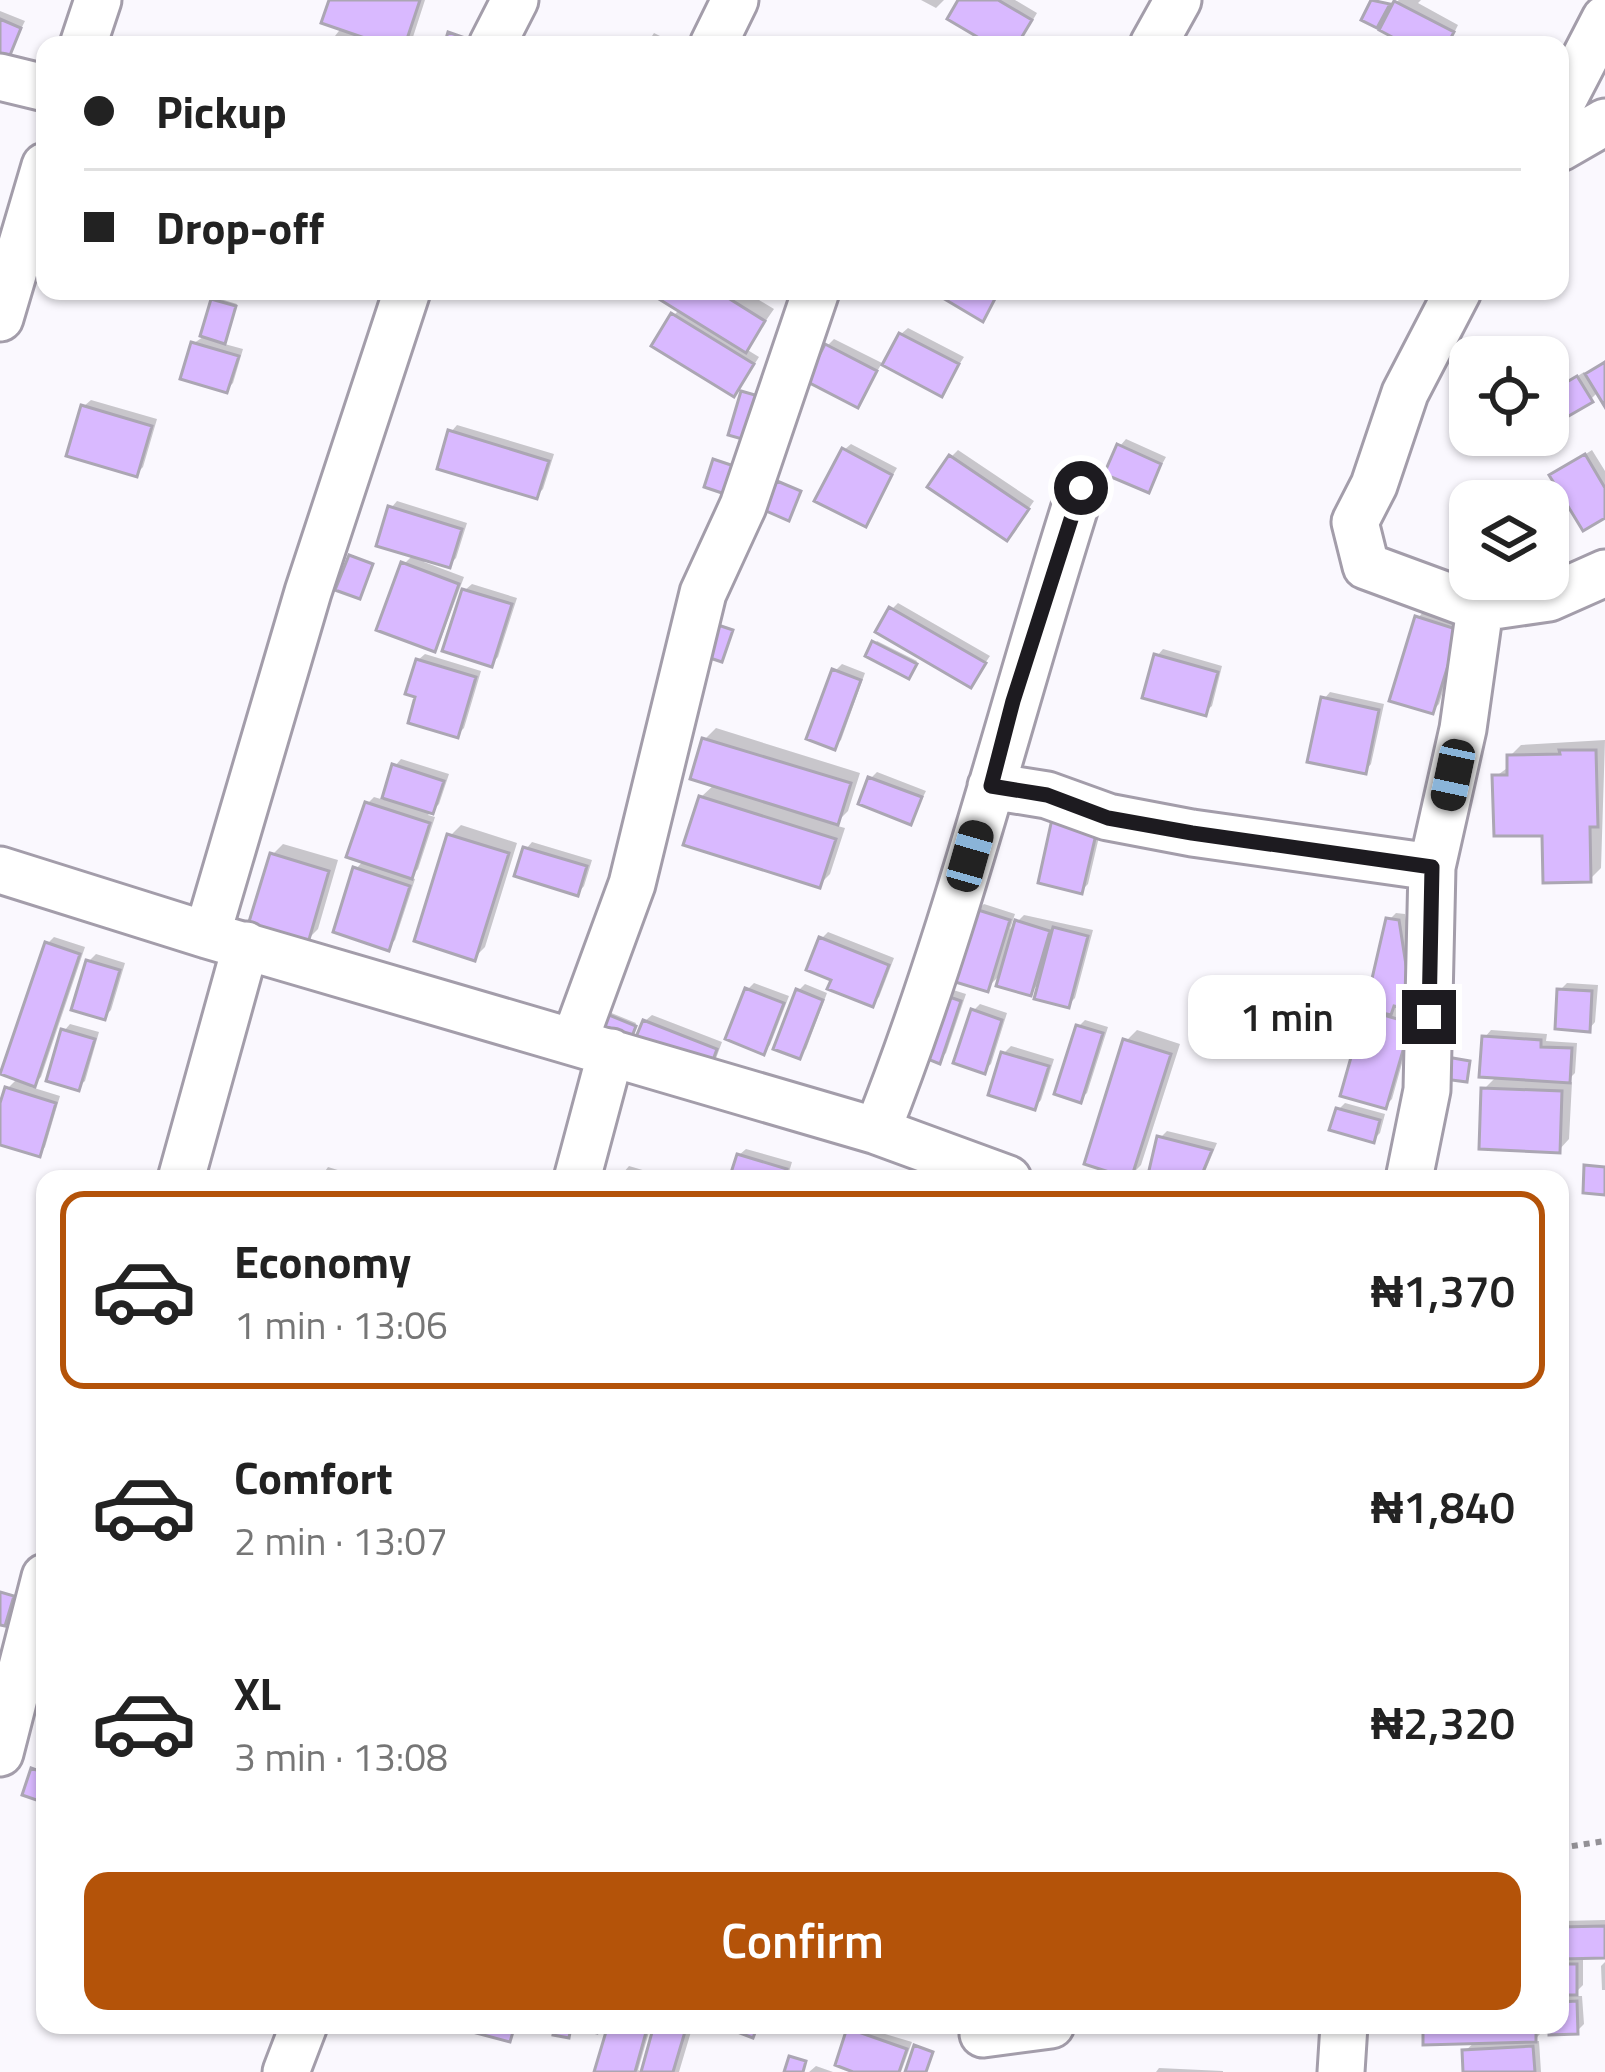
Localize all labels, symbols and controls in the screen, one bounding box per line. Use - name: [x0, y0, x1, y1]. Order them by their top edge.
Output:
- text: Pickup: [156, 77, 287, 145]
- text: Drop-off: [156, 193, 324, 261]
- map controls: [1449, 336, 1569, 600]
- button: locate: [1449, 336, 1569, 456]
- route start: [1054, 461, 1108, 515]
- button: layers: [1449, 480, 1569, 600]
- car: [1428, 736, 1478, 814]
- car: [943, 816, 997, 896]
- callout: 1 min: [1189, 975, 1387, 1059]
- text: 1 min: [1240, 987, 1334, 1046]
- route end: [1402, 990, 1456, 1044]
- text: Economy: [234, 1227, 411, 1295]
- icon: car: [90, 1236, 198, 1344]
- text: ₦1,370: [1371, 1256, 1515, 1324]
- text: 1 min · 13:06: [234, 1295, 448, 1354]
- text: Comfort: [234, 1443, 393, 1511]
- icon: car: [90, 1452, 198, 1560]
- text: ₦1,840: [1371, 1472, 1515, 1540]
- text: 2 min · 13:07: [234, 1511, 448, 1570]
- text: XL: [234, 1659, 281, 1727]
- icon: car: [90, 1668, 198, 1776]
- text: ₦2,320: [1371, 1688, 1515, 1756]
- text: 3 min · 13:08: [234, 1727, 448, 1786]
- button: Confirm: [84, 1872, 1521, 2010]

